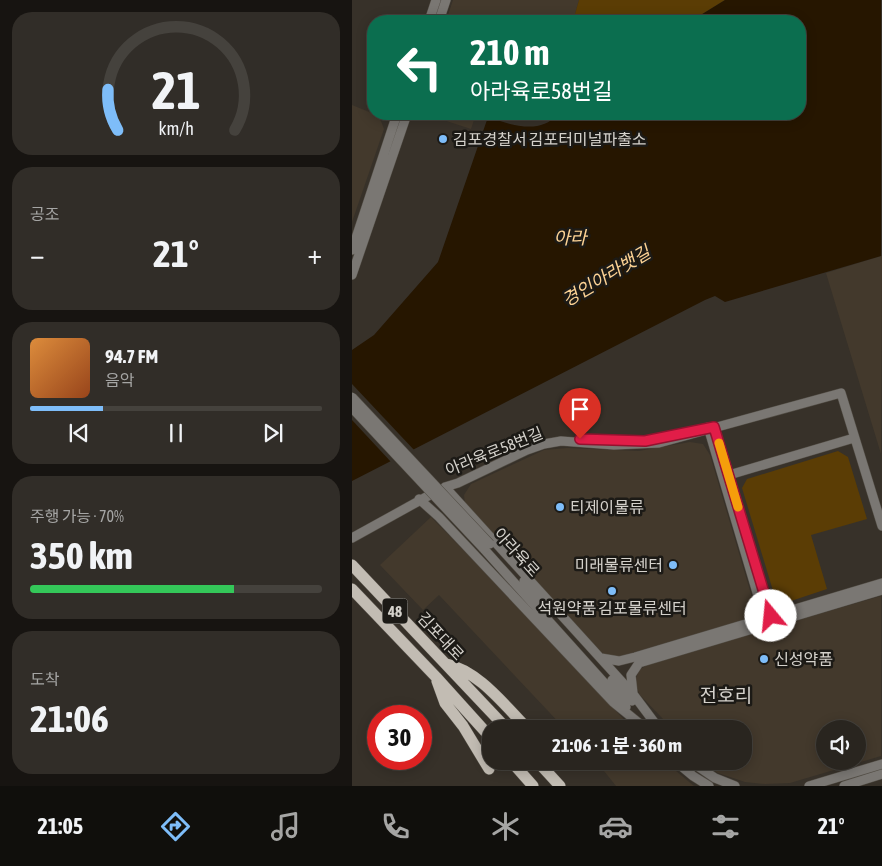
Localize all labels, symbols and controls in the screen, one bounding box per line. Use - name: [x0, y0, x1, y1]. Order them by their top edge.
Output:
- text: 210 m: [470, 32, 549, 72]
- icon: left: [387, 35, 452, 100]
- text: 21: [152, 60, 200, 120]
- text: 아라육로58번길: [470, 78, 612, 104]
- text: km/h: [158, 118, 194, 139]
- place label: 김포경찰서 김포터미널파출소: [453, 130, 647, 148]
- marker: 김포경찰서 김포터미널파출소: [437, 133, 449, 145]
- text: 공조: [30, 205, 59, 223]
- water label: 아라: [553, 227, 589, 248]
- text: 21°: [153, 232, 199, 275]
- text: −: [30, 238, 45, 270]
- text: +: [307, 238, 322, 270]
- water label: 경인아라뱃길: [558, 241, 655, 311]
- text: 94.7 FM: [105, 345, 158, 367]
- text: 음악: [105, 371, 134, 389]
- pin: [559, 388, 601, 439]
- icon: arrive: [566, 395, 594, 423]
- icon: previous: [65, 419, 93, 447]
- icon: pause: [162, 419, 190, 447]
- icon: next: [259, 419, 287, 447]
- street label: 아라육로58번길: [443, 423, 545, 479]
- place label: 티제이물류: [570, 498, 644, 516]
- marker: 티제이물류: [554, 501, 566, 513]
- text: 주행 가능 · 70%: [30, 507, 124, 525]
- street label: 아라육로: [491, 524, 544, 580]
- text: 350 km: [30, 534, 133, 577]
- place label: 미래물류센터: [575, 556, 663, 574]
- marker: 미래물류센터: [667, 559, 679, 571]
- marker: 석원약품 김포물류센터: [606, 585, 618, 597]
- position arrow: [744, 589, 796, 641]
- road number: 48: [382, 598, 408, 624]
- place label: 석원약품 김포물류센터: [537, 599, 687, 617]
- street label: 김포대로: [414, 608, 468, 664]
- place label: 신성약품: [774, 650, 833, 668]
- marker: 신성약품: [758, 653, 770, 665]
- text: 도착: [30, 670, 59, 688]
- district label: 전호리: [700, 684, 752, 706]
- text: 21:06: [30, 697, 109, 740]
- speed limit sign: 30: [367, 705, 432, 770]
- map controls: [816, 720, 866, 770]
- button: sound: [816, 720, 866, 770]
- text: 21:06 · 1 분 · 360 m: [552, 734, 682, 756]
- icon: directions: [158, 809, 193, 844]
- icon: music: [268, 809, 303, 844]
- icon: phone: [378, 809, 413, 844]
- icon: climate: [488, 809, 523, 844]
- icon: car: [598, 809, 633, 844]
- icon: filters: [708, 809, 743, 844]
- text: 21:05: [37, 813, 83, 839]
- text: 21°: [818, 813, 845, 839]

